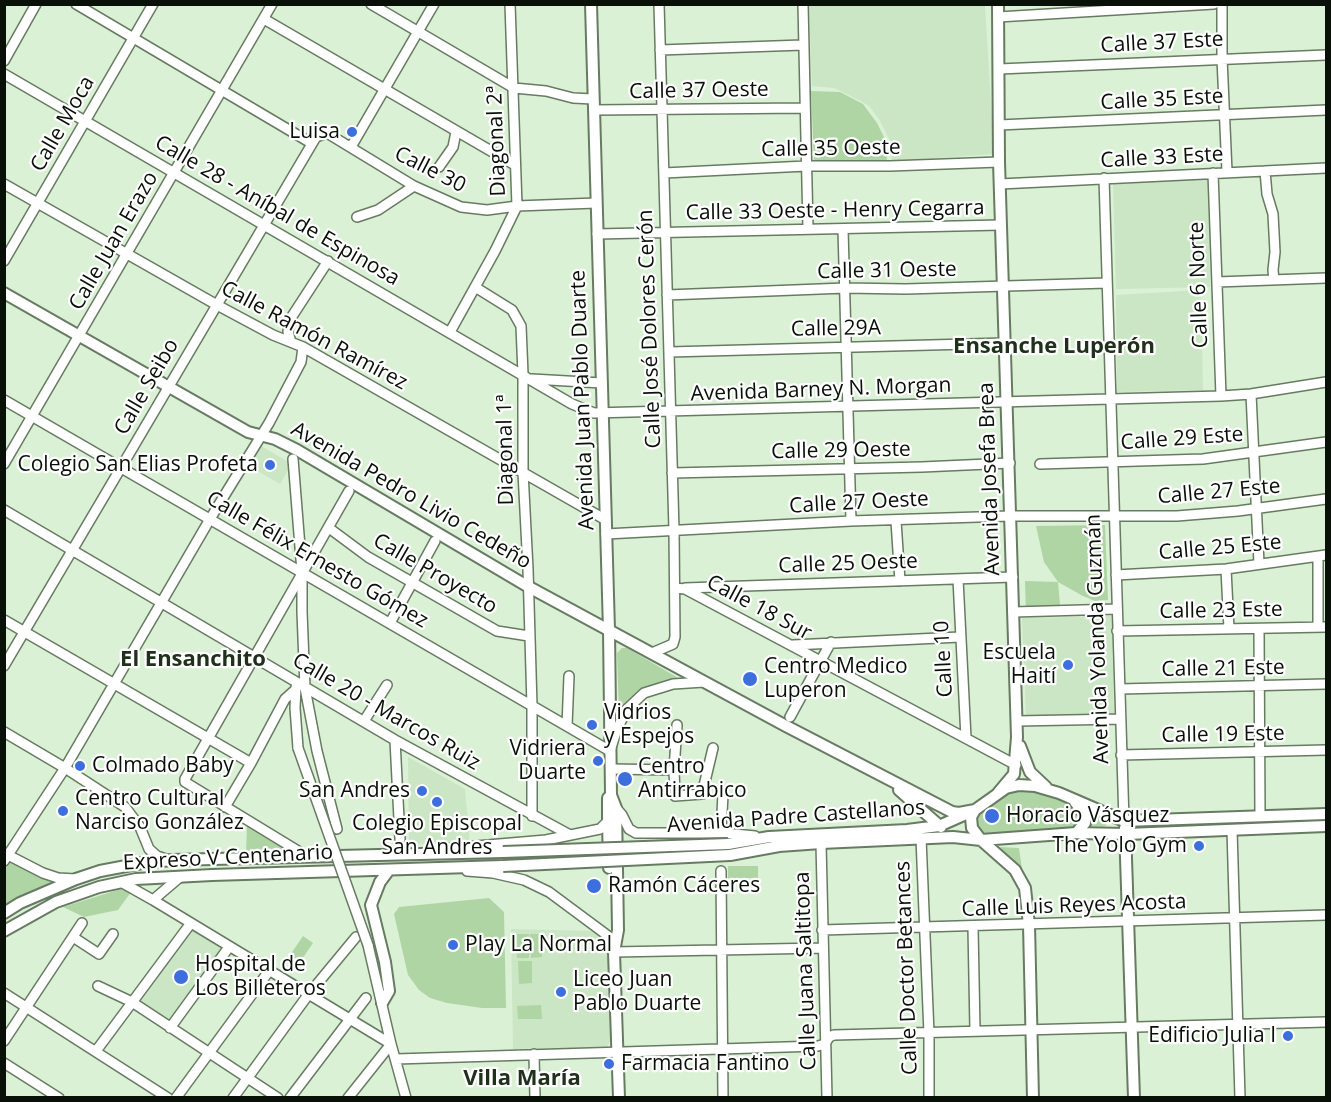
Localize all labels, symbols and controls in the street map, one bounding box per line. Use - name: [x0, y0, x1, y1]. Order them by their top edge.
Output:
- street label: Calle 37 Este: [1100, 27, 1224, 59]
- street label: Calle Moca: [26, 72, 100, 176]
- street label: Calle 37 Oeste: [629, 77, 769, 105]
- street label: Calle 35 Este: [1100, 84, 1224, 116]
- street label: Diagonal 2ª: [482, 85, 512, 197]
- place label: Luisa: [289, 119, 340, 145]
- marker: Luisa: [345, 125, 359, 139]
- street label: Calle 28 - Aníbal de Espinosa: [150, 131, 404, 291]
- street label: Calle 35 Oeste: [761, 135, 901, 163]
- street label: Calle 30: [390, 141, 470, 199]
- street label: Calle 33 Este: [1100, 142, 1224, 174]
- street label: Calle Juan Erazo: [64, 167, 164, 315]
- street label: Calle 33 Oeste - Henry Cegarra: [685, 196, 985, 226]
- street label: Calle José Dolores Cerón: [633, 209, 667, 449]
- street label: Calle 6 Norte: [1184, 221, 1214, 349]
- street label: Calle 31 Oeste: [817, 257, 957, 285]
- street label: Avenida Juan Pablo Duarte: [566, 269, 600, 531]
- street label: Calle Ramón Ramírez: [217, 276, 411, 396]
- street label: Calle 29A: [791, 316, 881, 342]
- street label: Calle Seibo: [109, 334, 185, 440]
- district label: Ensanche Luperón: [953, 334, 1155, 360]
- street label: Avenida Barney N. Morgan: [690, 373, 952, 407]
- street label: Avenida Josefa Brea: [974, 382, 1006, 576]
- street label: Diagonal 1ª: [492, 394, 520, 506]
- street label: Avenida Pedro Livio Cedeño: [287, 417, 535, 575]
- street label: Calle 29 Este: [1120, 422, 1244, 456]
- street label: Calle 29 Oeste: [771, 437, 911, 465]
- place label: Colegio San Elias Profeta: [17, 452, 258, 478]
- marker: Colegio San Elias Profeta: [263, 458, 277, 472]
- street label: Calle 27 Este: [1157, 474, 1281, 510]
- street label: Calle Félix Ernesto Gómez: [202, 486, 432, 634]
- street label: Calle 27 Oeste: [789, 487, 929, 519]
- street label: Avenida Yolanda Guzmán: [1081, 514, 1115, 764]
- street label: Calle Proyecto: [368, 528, 502, 620]
- street label: Calle 25 Este: [1158, 530, 1282, 566]
- street label: Calle 25 Oeste: [778, 549, 918, 579]
- street label: Calle 18 Sur: [702, 570, 816, 646]
- street label: Calle 23 Este: [1159, 597, 1283, 625]
- street label: Calle 10: [929, 620, 959, 698]
- place label: Escuela Haití: [983, 640, 1056, 690]
- district label: El Ensanchito: [120, 647, 266, 673]
- street label: Calle 20 - Marcos Ruiz: [288, 648, 484, 776]
- place label: Centro Medico Luperon: [764, 654, 908, 704]
- street label: Calle 21 Este: [1161, 655, 1285, 683]
- marker: Escuela Haití: [1061, 658, 1075, 672]
- marker: Centro Medico Luperon: [741, 670, 759, 688]
- place label: Vidrios y Espejos: [604, 700, 694, 750]
- marker: Vidrios y Espejos: [585, 718, 599, 732]
- street label: Calle 19 Este: [1161, 721, 1285, 749]
- place label: Vidriera Duarte: [509, 736, 586, 786]
- place label: Colmado Baby: [92, 753, 234, 779]
- marker: Vidriera Duarte: [591, 754, 605, 768]
- place label: Centro Antirrabico: [638, 754, 747, 804]
- marker: Colmado Baby: [73, 759, 87, 773]
- marker: Centro Antirrabico: [616, 770, 634, 788]
- place label: San Andres: [299, 778, 410, 804]
- marker: San Andres: [415, 784, 429, 798]
- place label: Centro Cultural Narciso González: [75, 786, 244, 836]
- marker: Colegio Episcopal San Andres: [430, 795, 444, 809]
- street label: Avenida Padre Castellanos: [666, 795, 926, 839]
- place label: Horacio Vásquez: [1006, 803, 1169, 829]
- marker: Centro Cultural Narciso González: [56, 804, 70, 818]
- marker: Horacio Vásquez: [983, 807, 1001, 825]
- place label: Colegio Episcopal San Andres: [352, 811, 522, 861]
- place label: The Yolo Gym: [1052, 833, 1187, 859]
- marker: The Yolo Gym: [1192, 839, 1206, 853]
- street label: Expreso V Centenario: [122, 840, 334, 876]
- street label: Calle Doctor Betances: [891, 861, 923, 1075]
- street label: Calle Juana Saltitopa: [790, 871, 822, 1071]
- place label: Ramón Cáceres: [608, 873, 760, 899]
- marker: Ramón Cáceres: [585, 877, 603, 895]
- street label: Calle Luis Reyes Acosta: [961, 889, 1187, 923]
- place label: Play La Normal: [465, 932, 612, 958]
- marker: Play La Normal: [446, 938, 460, 952]
- place label: Hospital de Los Billeteros: [195, 952, 326, 1002]
- place label: Liceo Juan Pablo Duarte: [573, 967, 701, 1017]
- marker: Hospital de Los Billeteros: [172, 968, 190, 986]
- marker: Liceo Juan Pablo Duarte: [554, 985, 568, 999]
- place label: Edificio Julia I: [1148, 1023, 1276, 1049]
- marker: Edificio Julia I: [1281, 1029, 1295, 1043]
- place label: Farmacia Fantino: [621, 1051, 789, 1077]
- marker: Farmacia Fantino: [602, 1057, 616, 1071]
- district label: Villa María: [463, 1066, 581, 1092]

